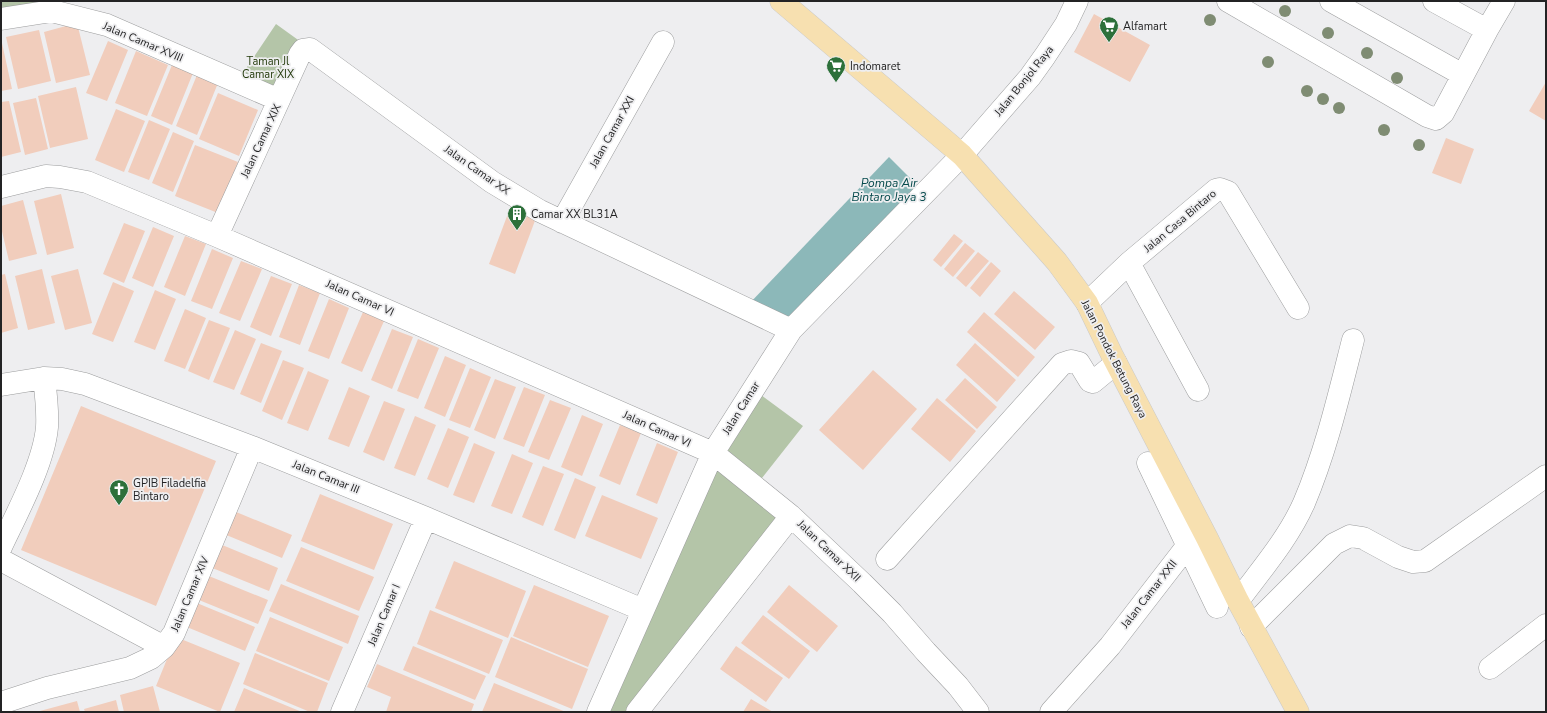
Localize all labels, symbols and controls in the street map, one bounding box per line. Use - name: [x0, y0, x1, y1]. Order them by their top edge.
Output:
- supermarket icon: Alfamart: [1098, 15, 1120, 43]
- street label: Jalan Camar XVIII: [100, 18, 185, 66]
- place label: Alfamart: [1123, 19, 1167, 34]
- street label: Jalan Bonjol Raya: [990, 42, 1057, 120]
- park label: Taman Jl Camar XIX: [242, 54, 295, 82]
- supermarket icon: Indomaret: [825, 55, 847, 83]
- place label: Indomaret: [850, 59, 901, 74]
- street label: Jalan Camar XXI: [586, 93, 638, 171]
- street label: Jalan Camar XIX: [237, 101, 285, 181]
- street label: Jalan Camar XX: [440, 141, 514, 199]
- water label: Pompa Air Bintaro Jaya 3: [851, 175, 927, 205]
- street label: Jalan Casa Bintaro: [1140, 186, 1219, 256]
- building icon: Camar XX BL31A: [506, 203, 528, 231]
- place label: Camar XX BL31A: [531, 207, 618, 222]
- street label: Jalan Camar VI: [323, 276, 396, 320]
- street label: Jalan Pondok Betung Raya: [1077, 296, 1150, 421]
- street label: Jalan Camar: [718, 379, 763, 438]
- street label: Jalan Camar VI: [620, 407, 693, 451]
- street label: Jalan Camar III: [289, 456, 362, 497]
- place label: GPIB Filadelfia Bintaro: [133, 476, 206, 504]
- church icon: GPIB Filadelfia Bintaro: [108, 478, 130, 506]
- street label: Jalan Camar XXII: [793, 516, 864, 585]
- street label: Jalan Camar XIV: [167, 554, 213, 635]
- street label: Jalan Camar XXII: [1117, 557, 1180, 632]
- street label: Jalan Camar I: [364, 582, 404, 649]

